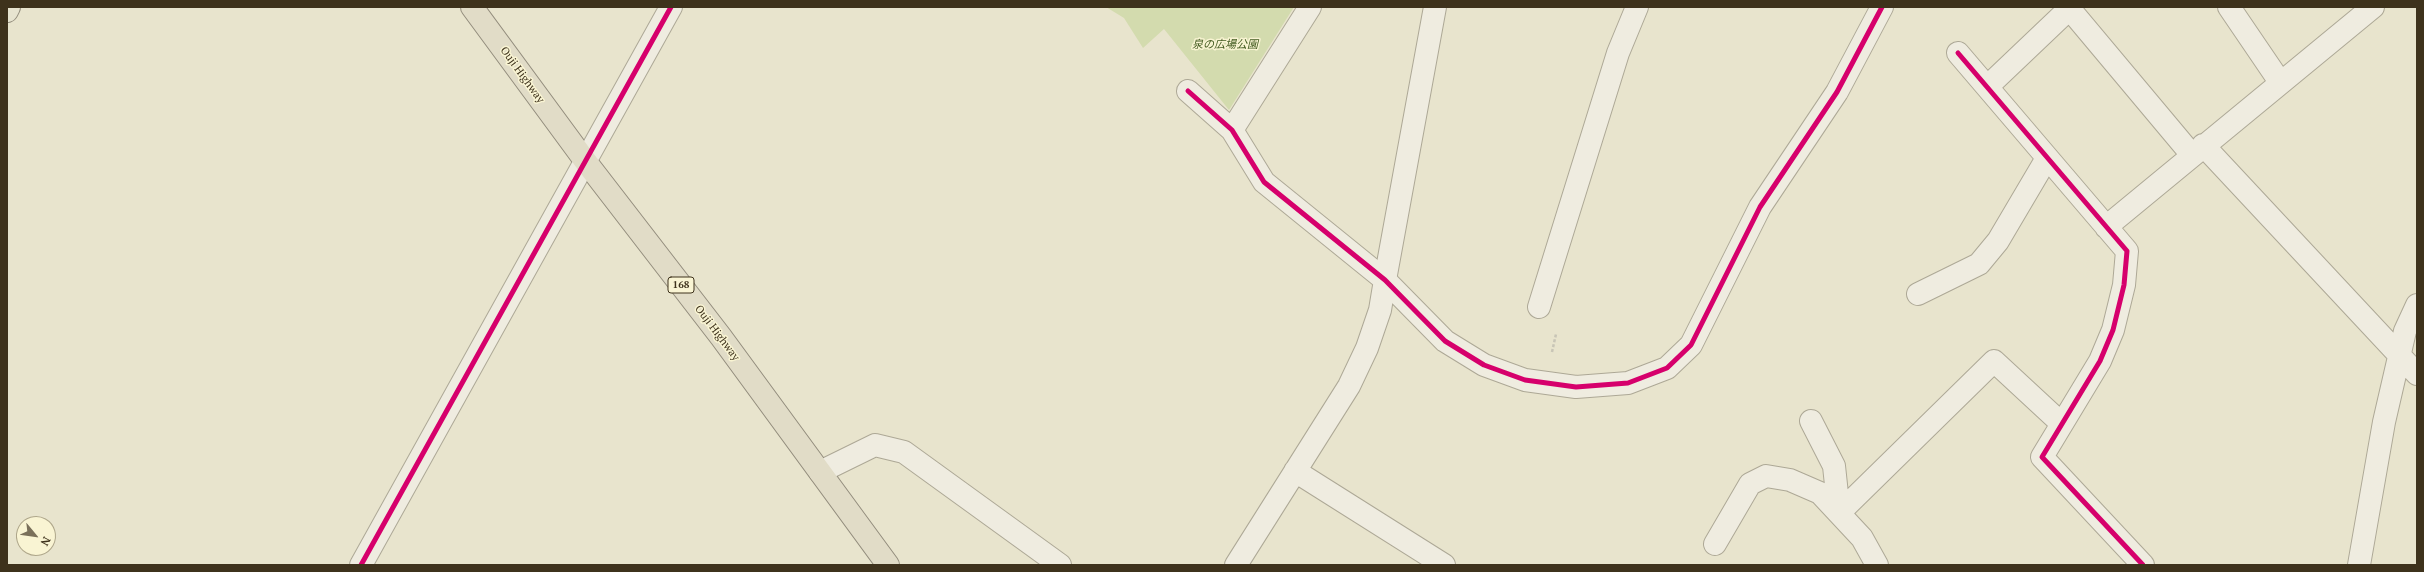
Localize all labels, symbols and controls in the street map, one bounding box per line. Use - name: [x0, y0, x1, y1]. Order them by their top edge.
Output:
- park label: 泉の広場公園: [1192, 38, 1258, 52]
- street label: Ouji Highway: [497, 44, 547, 106]
- road number: 168: [668, 277, 694, 293]
- street label: Ouji Highway: [692, 303, 742, 363]
- north arrow: [16, 516, 56, 556]
- text: N: [37, 534, 54, 548]

